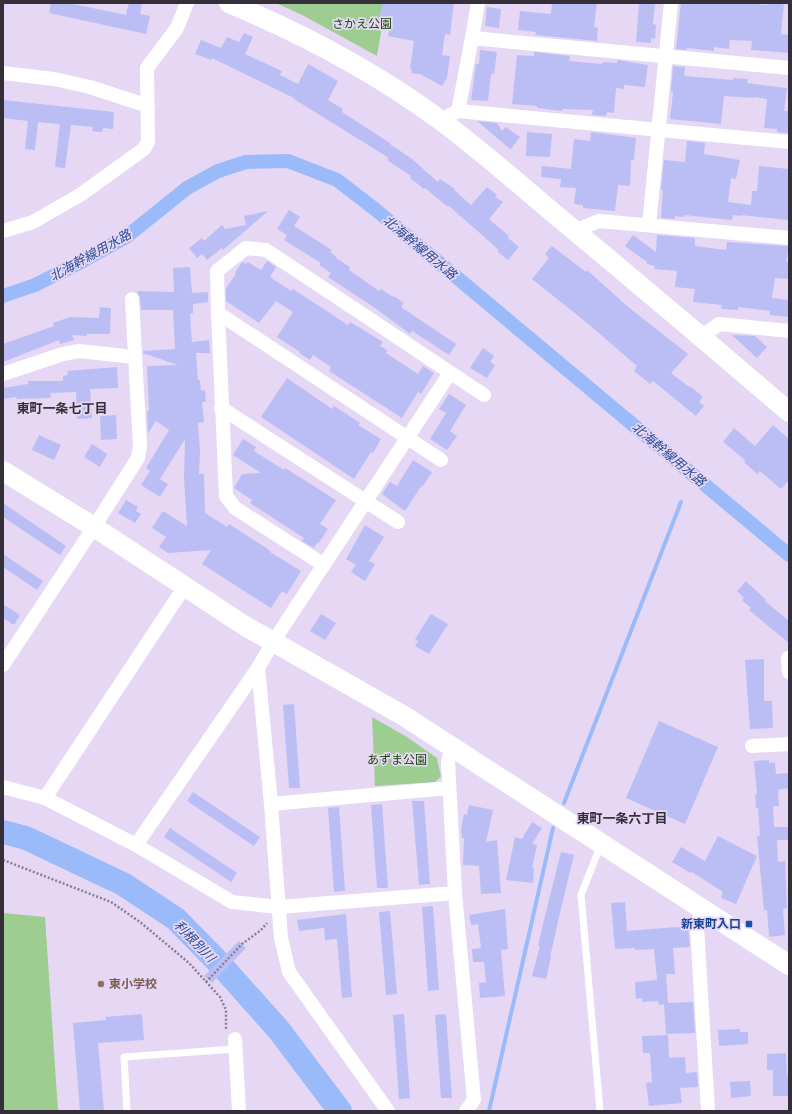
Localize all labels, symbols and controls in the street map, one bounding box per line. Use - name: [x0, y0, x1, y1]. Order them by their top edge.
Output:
- park label: さかえ公園: [332, 16, 392, 31]
- water label: 北海幹線用水路: [379, 212, 461, 284]
- water label: 北海幹線用水路: [46, 225, 135, 285]
- district label: 東町一条七丁目: [16, 400, 108, 417]
- water label: 北海幹線用水路: [628, 419, 710, 491]
- park label: あずま公園: [367, 752, 427, 767]
- district label: 東町一条六丁目: [576, 810, 668, 827]
- place label: 新東町入口: [681, 916, 741, 931]
- water label: 利根別川: [170, 917, 220, 967]
- marker: 新東町入口: [744, 919, 754, 929]
- place label: 東小学校: [109, 976, 157, 991]
- marker: 東小学校: [96, 979, 106, 989]

